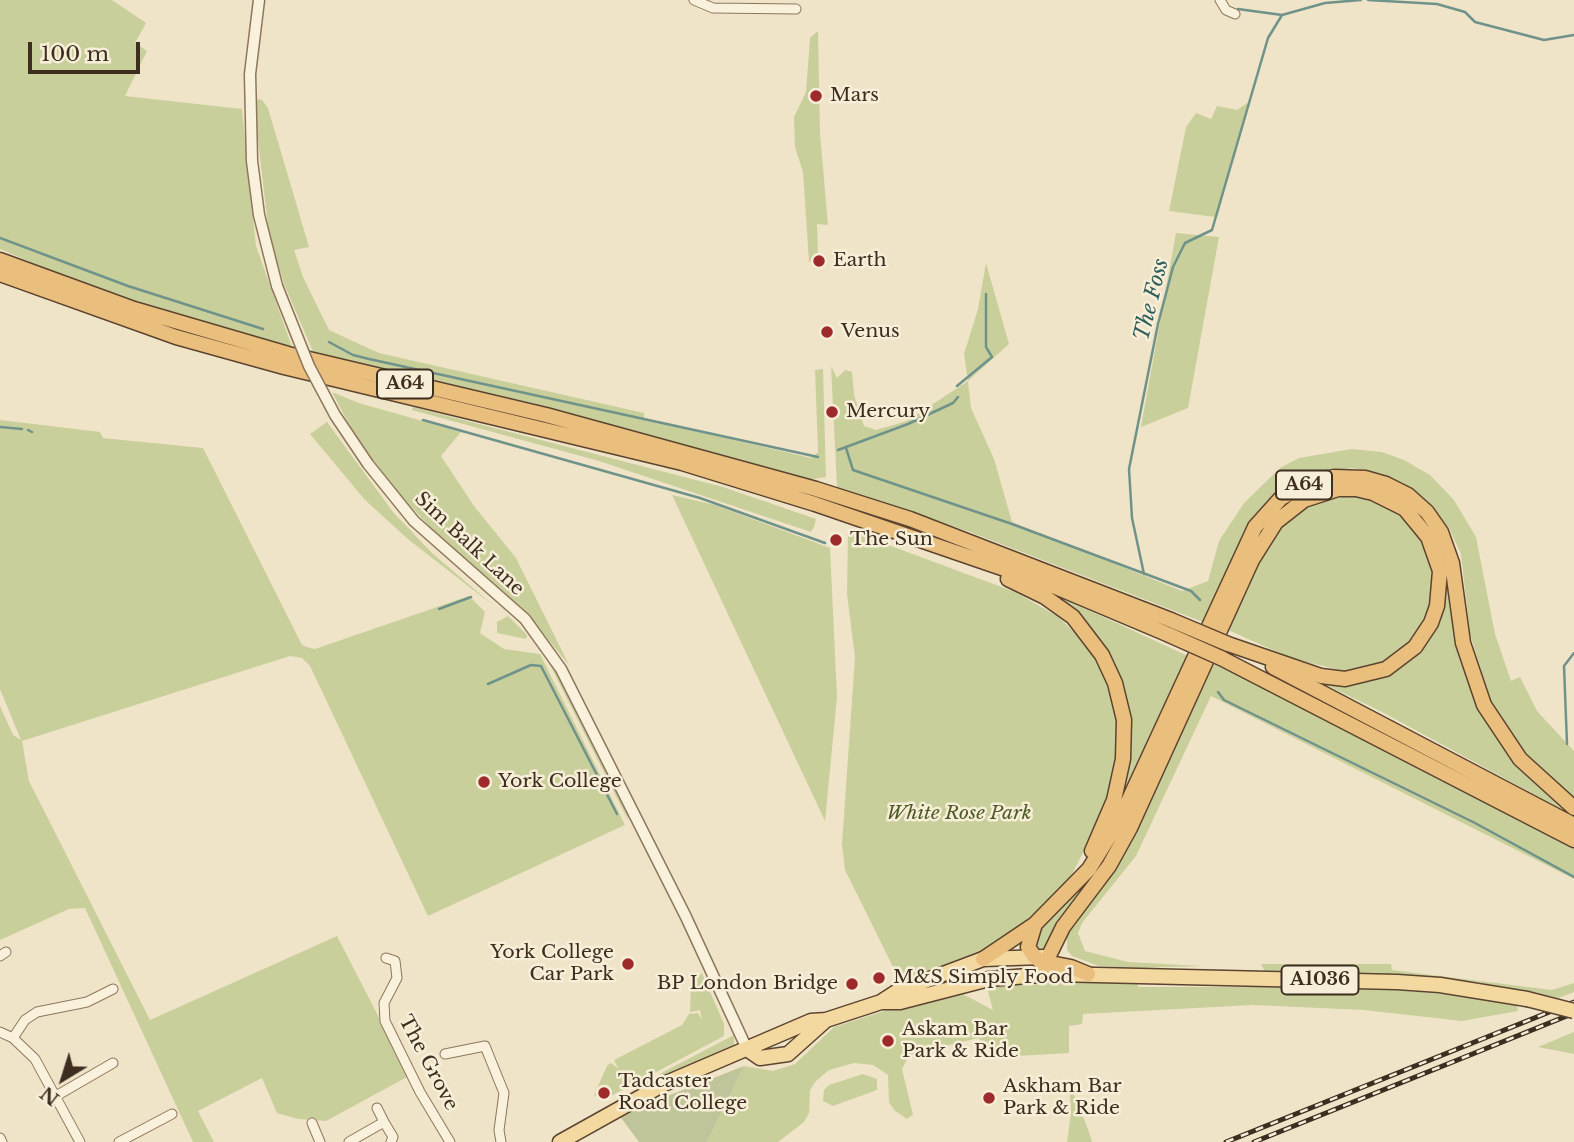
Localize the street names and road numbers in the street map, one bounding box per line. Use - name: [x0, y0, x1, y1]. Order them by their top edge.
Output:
- road number: A64: [377, 370, 433, 398]
- road number: A64: [1276, 471, 1332, 500]
- street label: Sim Balk Lane: [410, 487, 528, 601]
- road number: A1036: [1282, 965, 1358, 995]
- street label: The Grove: [393, 1012, 463, 1114]

